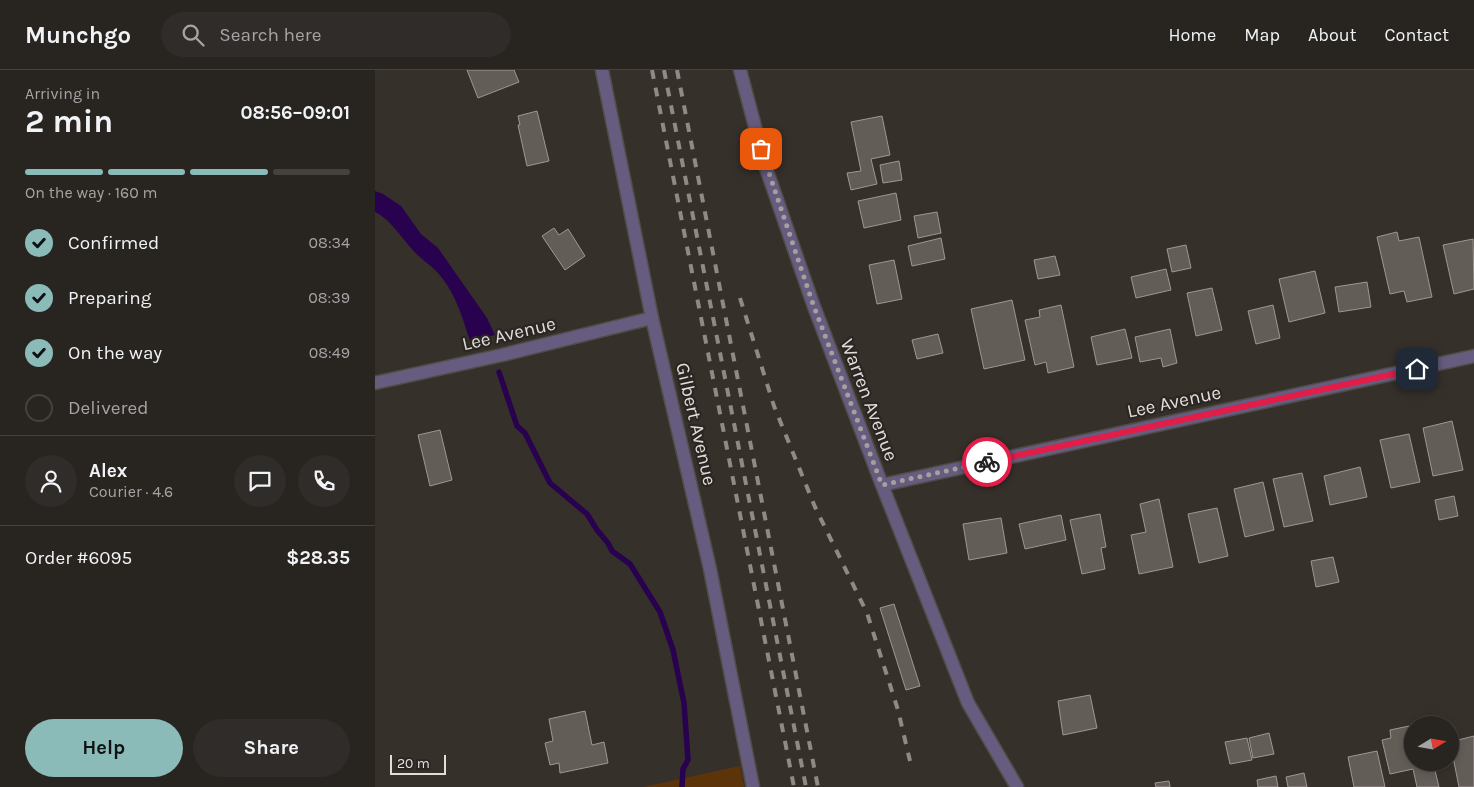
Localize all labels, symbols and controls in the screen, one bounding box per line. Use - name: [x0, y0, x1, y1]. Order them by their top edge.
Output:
- search box: [161, 12, 511, 57]
- text: Munchgo: [25, 21, 131, 49]
- icon: search: [179, 21, 207, 49]
- text: Search here: [219, 24, 321, 46]
- text: Home: [1168, 24, 1216, 46]
- text: Map: [1244, 24, 1280, 46]
- text: About: [1308, 24, 1357, 46]
- text: Contact: [1385, 24, 1449, 46]
- text: Arriving in: [25, 84, 100, 103]
- text: 08:56–09:01: [240, 102, 350, 124]
- text: 2 min: [25, 103, 113, 140]
- pin: [740, 128, 782, 170]
- icon: bag: [747, 135, 775, 163]
- text: On the way · 160 m: [25, 183, 158, 202]
- icon: check: [25, 229, 53, 257]
- text: Confirmed: [68, 232, 159, 254]
- text: 08:34: [309, 233, 350, 252]
- icon: check: [25, 284, 53, 312]
- text: Preparing: [68, 287, 151, 309]
- text: 08:39: [308, 288, 350, 307]
- street label: Lee Avenue: [460, 313, 558, 355]
- street label: Warren Avenue: [836, 336, 902, 464]
- icon: check: [25, 339, 53, 367]
- text: On the way: [68, 342, 162, 364]
- text: 08:49: [309, 343, 350, 362]
- pin: [1396, 348, 1438, 390]
- icon: home: [1403, 355, 1431, 383]
- street label: Gilbert Avenue: [671, 360, 721, 488]
- street label: Lee Avenue: [1125, 381, 1223, 423]
- text: Delivered: [68, 397, 148, 419]
- courier: [962, 437, 1012, 487]
- icon: bike: [973, 448, 1001, 476]
- button: person: [25, 455, 77, 507]
- button: chat: [234, 455, 286, 507]
- button: phone: [298, 455, 350, 507]
- text: Alex: [89, 460, 127, 482]
- text: Courier · 4.6: [89, 482, 173, 501]
- text: Order #6095: [25, 547, 132, 569]
- text: $28.35: [286, 547, 350, 569]
- north arrow: [1404, 716, 1459, 771]
- map controls: [1404, 716, 1459, 771]
- button: Help: [25, 719, 183, 777]
- button: Share: [193, 719, 350, 777]
- scale bar: [390, 752, 446, 775]
- text: 20 m: [397, 755, 430, 772]

